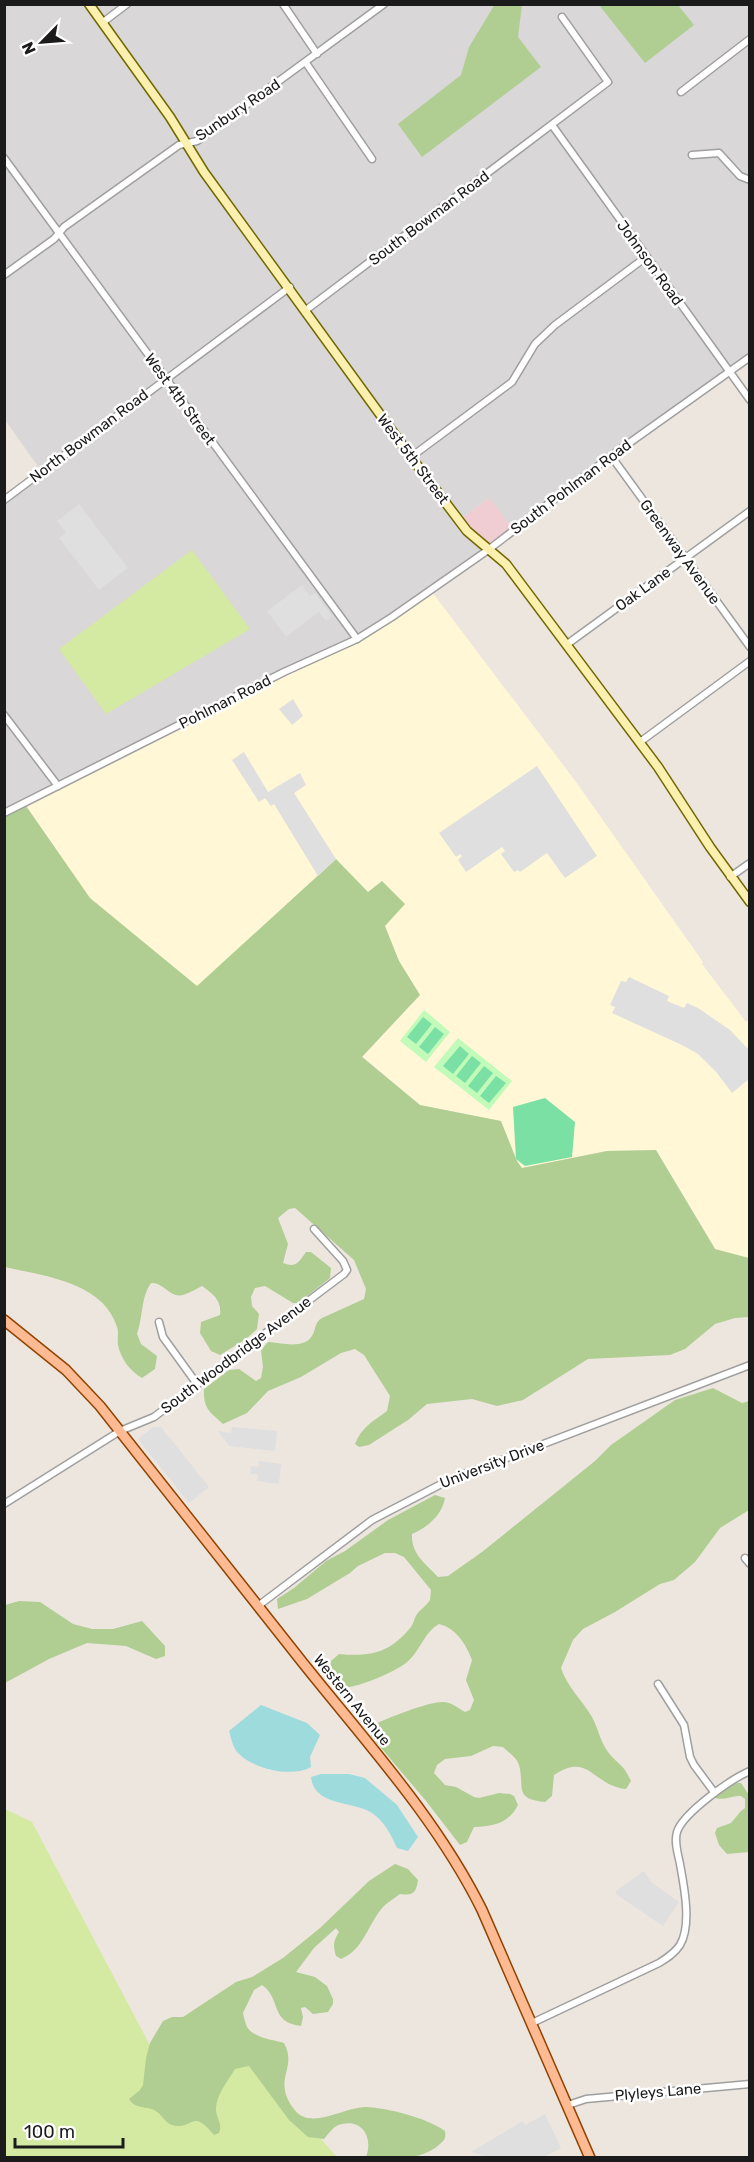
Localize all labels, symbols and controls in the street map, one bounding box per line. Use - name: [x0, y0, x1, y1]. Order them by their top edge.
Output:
- north arrow: [12, 12, 72, 72]
- text: N: [18, 39, 40, 57]
- street label: Sunbury Road: [192, 75, 284, 145]
- street label: South Bowman Road: [365, 167, 493, 269]
- street label: Johnson Road: [613, 217, 687, 309]
- street label: West 4th Street: [141, 350, 219, 448]
- street label: North Bowman Road: [26, 386, 152, 486]
- street label: West 5th Street: [373, 410, 453, 508]
- street label: South Pohlman Road: [507, 436, 635, 538]
- street label: Greenway Avenue: [636, 496, 724, 608]
- street label: Oak Lane: [612, 563, 674, 615]
- street label: Pohlman Road: [176, 671, 274, 733]
- street label: South Woodbridge Avenue: [157, 1293, 315, 1417]
- street label: University Drive: [437, 1436, 547, 1492]
- street label: Western Avenue: [310, 1651, 394, 1749]
- street label: Plyleys Lane: [614, 2079, 702, 2105]
- scale bar: [15, 2111, 123, 2149]
- text: 100 m: [24, 2121, 75, 2143]

